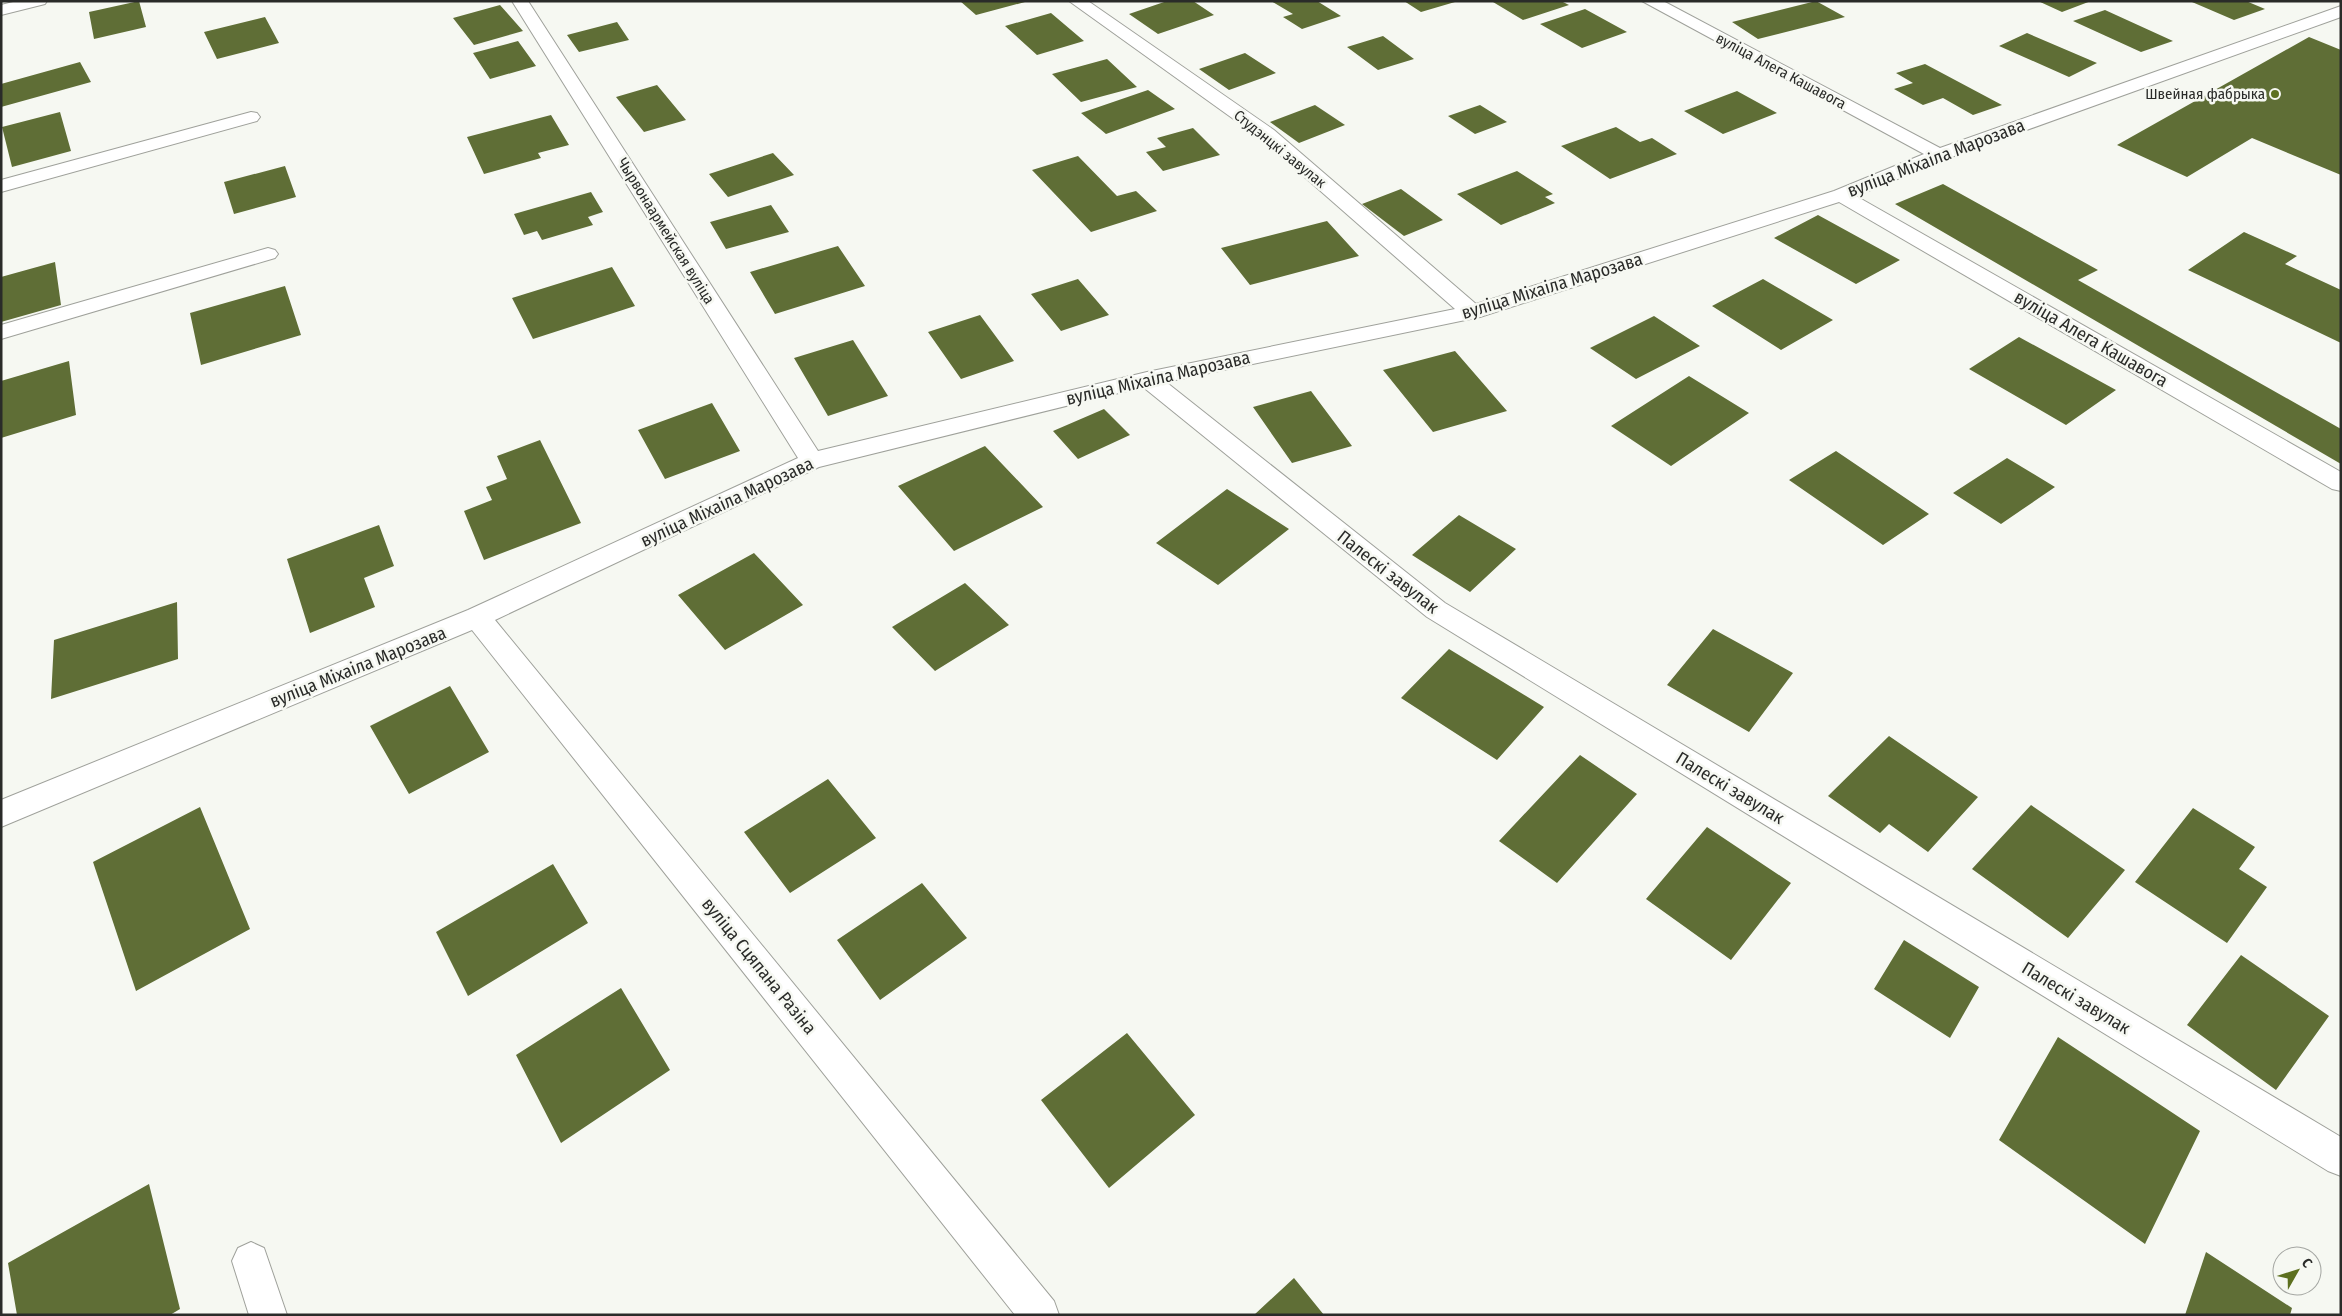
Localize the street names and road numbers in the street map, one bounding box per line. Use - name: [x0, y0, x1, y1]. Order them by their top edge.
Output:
- street label: вуліца Алега Кашавога: [1713, 29, 1849, 113]
- street label: Студэнцкі завулак: [1230, 106, 1330, 192]
- street label: вуліца Міхаіла Марозава: [1844, 114, 2028, 202]
- street label: Чырвонаармейская вуліца: [614, 155, 718, 307]
- street label: вуліца Міхаіла Марозава: [1459, 248, 1645, 324]
- street label: вуліца Алега Кашавога: [2010, 286, 2172, 392]
- street label: вуліца Міхаіла Марозава: [1064, 346, 1252, 410]
- street label: вуліца Міхаіла Марозава: [637, 452, 817, 552]
- street label: Палескі завулак: [1333, 526, 1443, 619]
- street label: вуліца Міхаіла Марозава: [267, 621, 450, 712]
- street label: Палескі завулак: [1672, 747, 1789, 829]
- street label: вуліца Сцяпана Разіна: [697, 893, 821, 1039]
- street label: Палескі завулак: [2018, 957, 2135, 1039]

